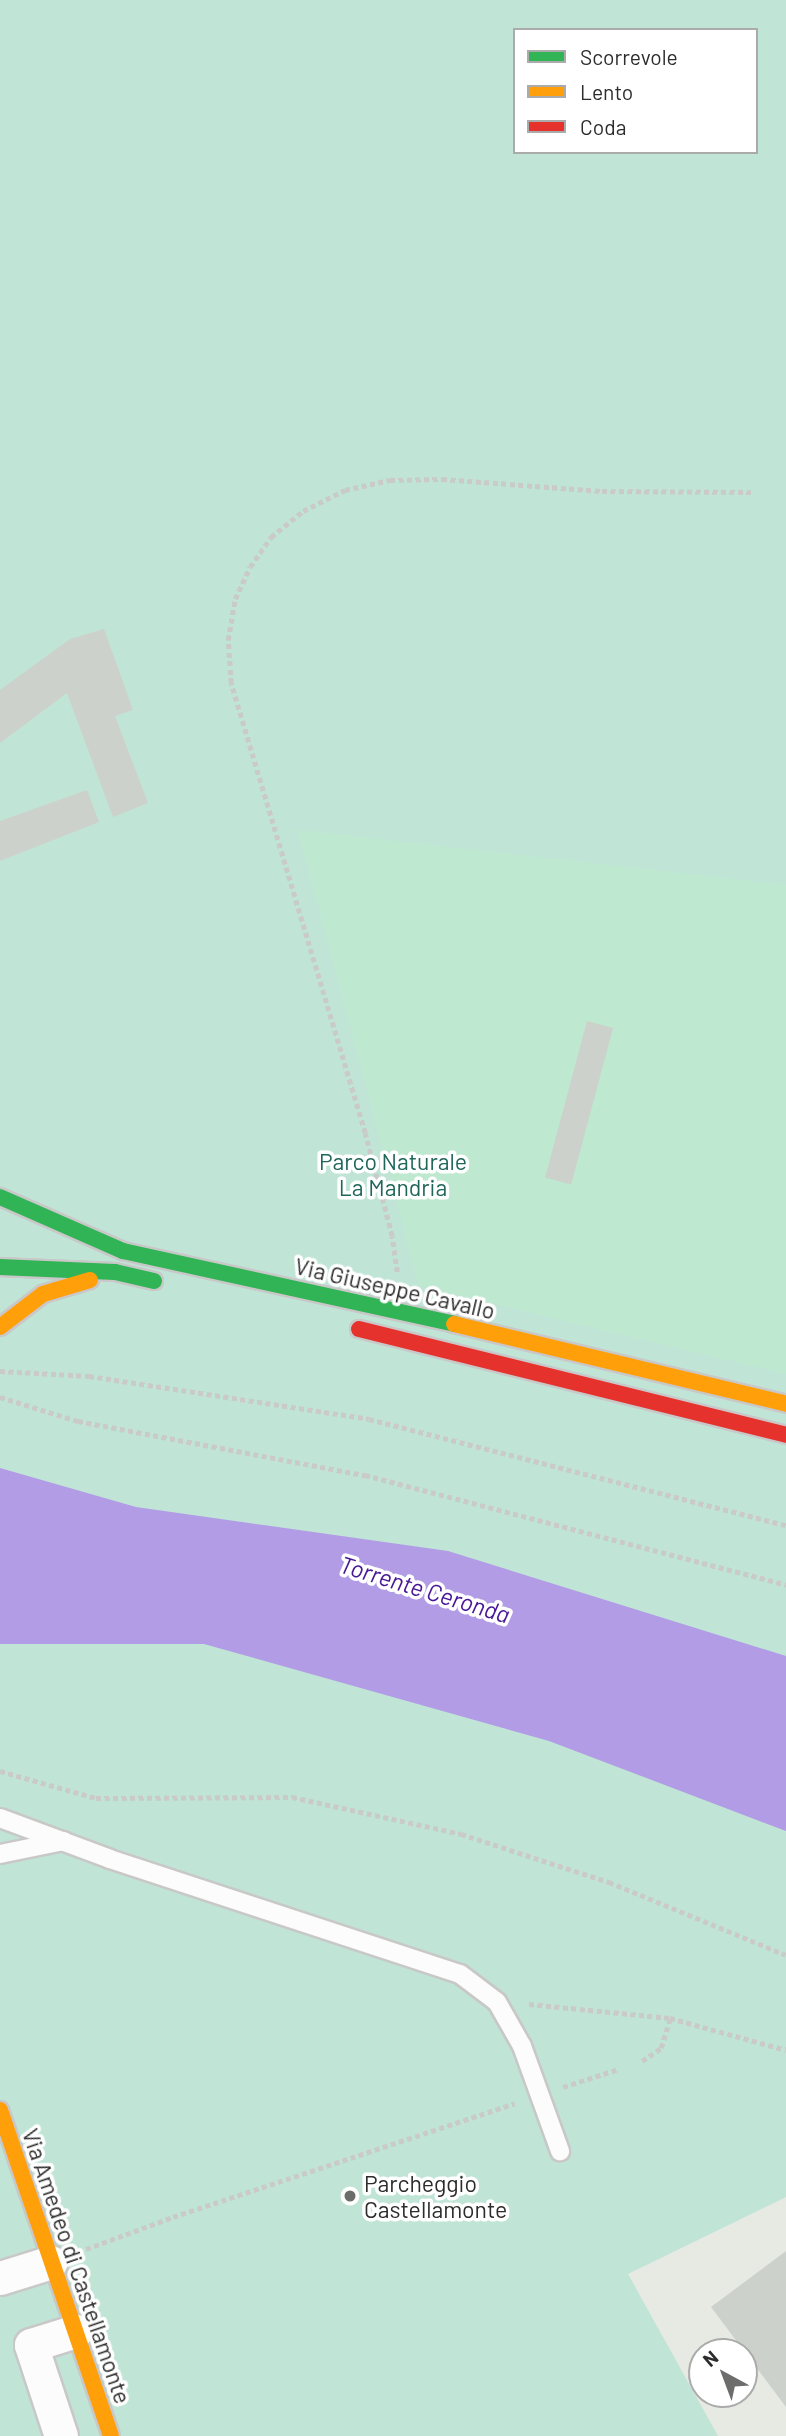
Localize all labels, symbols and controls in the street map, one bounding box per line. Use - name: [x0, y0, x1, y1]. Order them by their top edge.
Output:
- legend: [513, 28, 758, 154]
- text: Scorrevole: [580, 44, 678, 69]
- text: Lento: [580, 79, 633, 104]
- text: Coda: [580, 114, 626, 139]
- park label: Parco Naturale La Mandria: [319, 1147, 467, 1201]
- street label: Via Giuseppe Cavallo: [292, 1252, 498, 1324]
- water label: Torrente Ceronda: [336, 1549, 514, 1629]
- street label: Via Amedeo di Castellamonte: [17, 2125, 137, 2407]
- place label: Parcheggio Castellamonte: [364, 2169, 507, 2223]
- marker: Parcheggio Castellamonte: [342, 2188, 358, 2204]
- north arrow: [688, 2338, 758, 2408]
- text: N: [698, 2345, 723, 2371]

